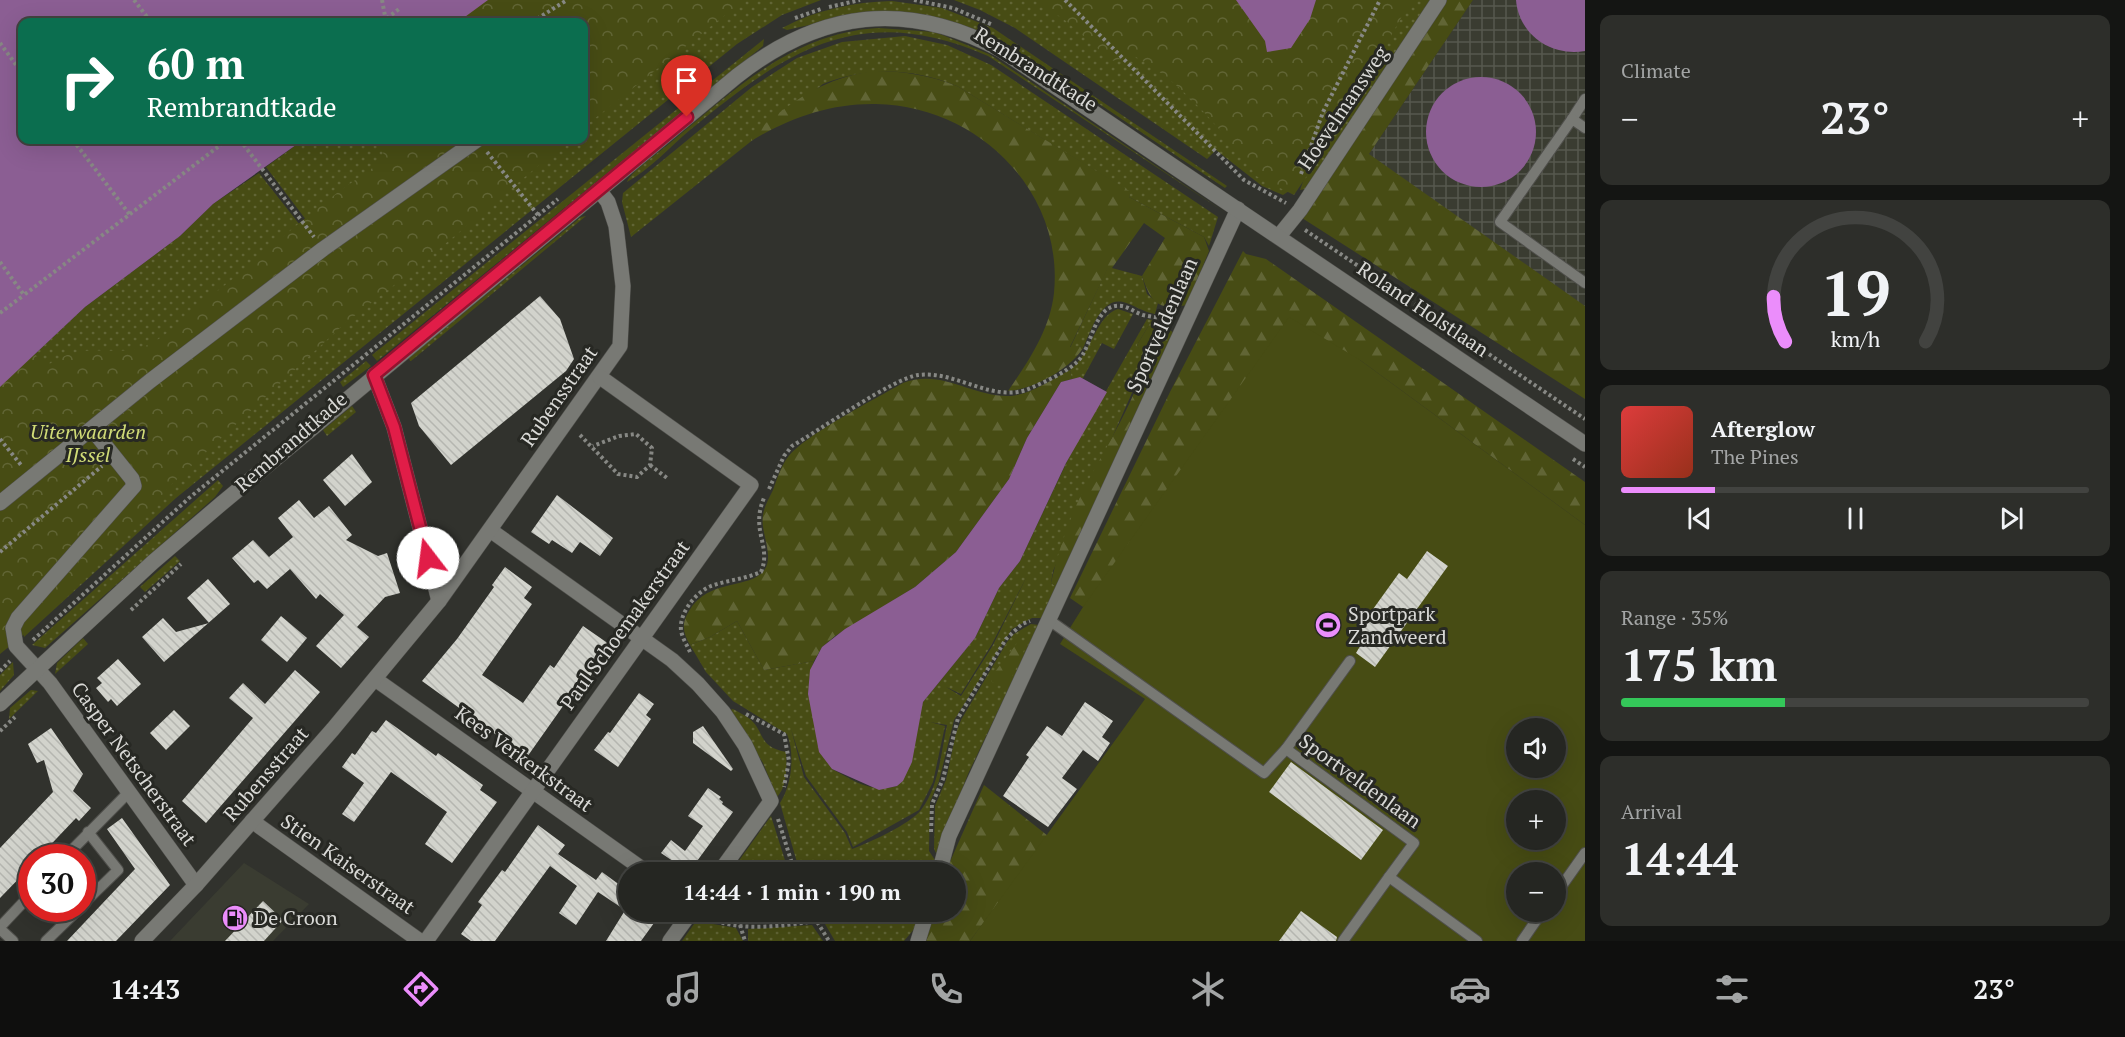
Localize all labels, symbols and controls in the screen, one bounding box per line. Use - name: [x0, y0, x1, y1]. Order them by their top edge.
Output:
- street label: Rembrandtkade: [970, 20, 1103, 117]
- text: 60 m: [147, 35, 245, 91]
- street label: Hoevelmansweg: [1291, 40, 1394, 175]
- icon: right: [48, 42, 126, 120]
- pin: [661, 55, 712, 117]
- text: Climate: [1621, 57, 1691, 84]
- icon: arrive: [670, 64, 703, 97]
- text: 23°: [1820, 87, 1890, 147]
- text: Rembrandtkade: [147, 89, 336, 125]
- text: −: [1621, 97, 1639, 140]
- text: +: [2071, 97, 2089, 140]
- text: 19: [1820, 251, 1890, 334]
- street label: Sportveldenlaan: [1120, 253, 1203, 397]
- street label: Roland Holstlaan: [1352, 255, 1494, 363]
- text: km/h: [1830, 326, 1880, 354]
- street label: Rubensstraat: [514, 340, 604, 451]
- street label: Rembrandtkade: [229, 385, 352, 498]
- text: Afterglow: [1711, 414, 1815, 443]
- park label: Uiterwaarden IJssel: [30, 418, 146, 468]
- text: The Pines: [1711, 443, 1799, 470]
- icon: previous: [1683, 502, 1716, 535]
- icon: pause: [1839, 502, 1872, 535]
- icon: next: [1995, 502, 2028, 535]
- position arrow: [396, 526, 460, 590]
- street label: Paul Schoemakerstraat: [554, 534, 696, 715]
- place label: Sportpark Zandweerd: [1348, 600, 1447, 650]
- text: Range · 35%: [1621, 604, 1728, 631]
- sports icon: Sportpark Zandweerd: [1313, 610, 1343, 640]
- text: 175 km: [1621, 634, 1777, 694]
- street label: Casper Netscherstraat: [66, 676, 203, 852]
- street label: Kees Verkerkstraat: [450, 699, 599, 818]
- map controls: [1506, 718, 1566, 922]
- button: sound: [1506, 718, 1566, 778]
- street label: Rubensstraat: [217, 720, 315, 827]
- street label: Sportveldenlaan: [1294, 727, 1427, 834]
- button: +: [1506, 790, 1566, 850]
- text: Arrival: [1621, 798, 1682, 825]
- street label: Stien Kaiserstraat: [276, 807, 421, 920]
- text: 14:44: [1621, 828, 1738, 888]
- speed limit sign: 30: [18, 844, 96, 922]
- button: −: [1506, 862, 1566, 922]
- text: 14:44 · 1 min · 190 m: [683, 877, 901, 906]
- fuel station icon: De Croon: [220, 903, 250, 933]
- place label: De Croon: [254, 904, 338, 931]
- icon: directions: [400, 968, 442, 1010]
- icon: music: [663, 968, 705, 1010]
- icon: phone: [925, 968, 967, 1010]
- icon: climate: [1187, 968, 1229, 1010]
- icon: car: [1449, 968, 1491, 1010]
- icon: filters: [1711, 968, 1753, 1010]
- text: 14:43: [110, 971, 180, 1007]
- text: 23°: [1973, 971, 2015, 1007]

